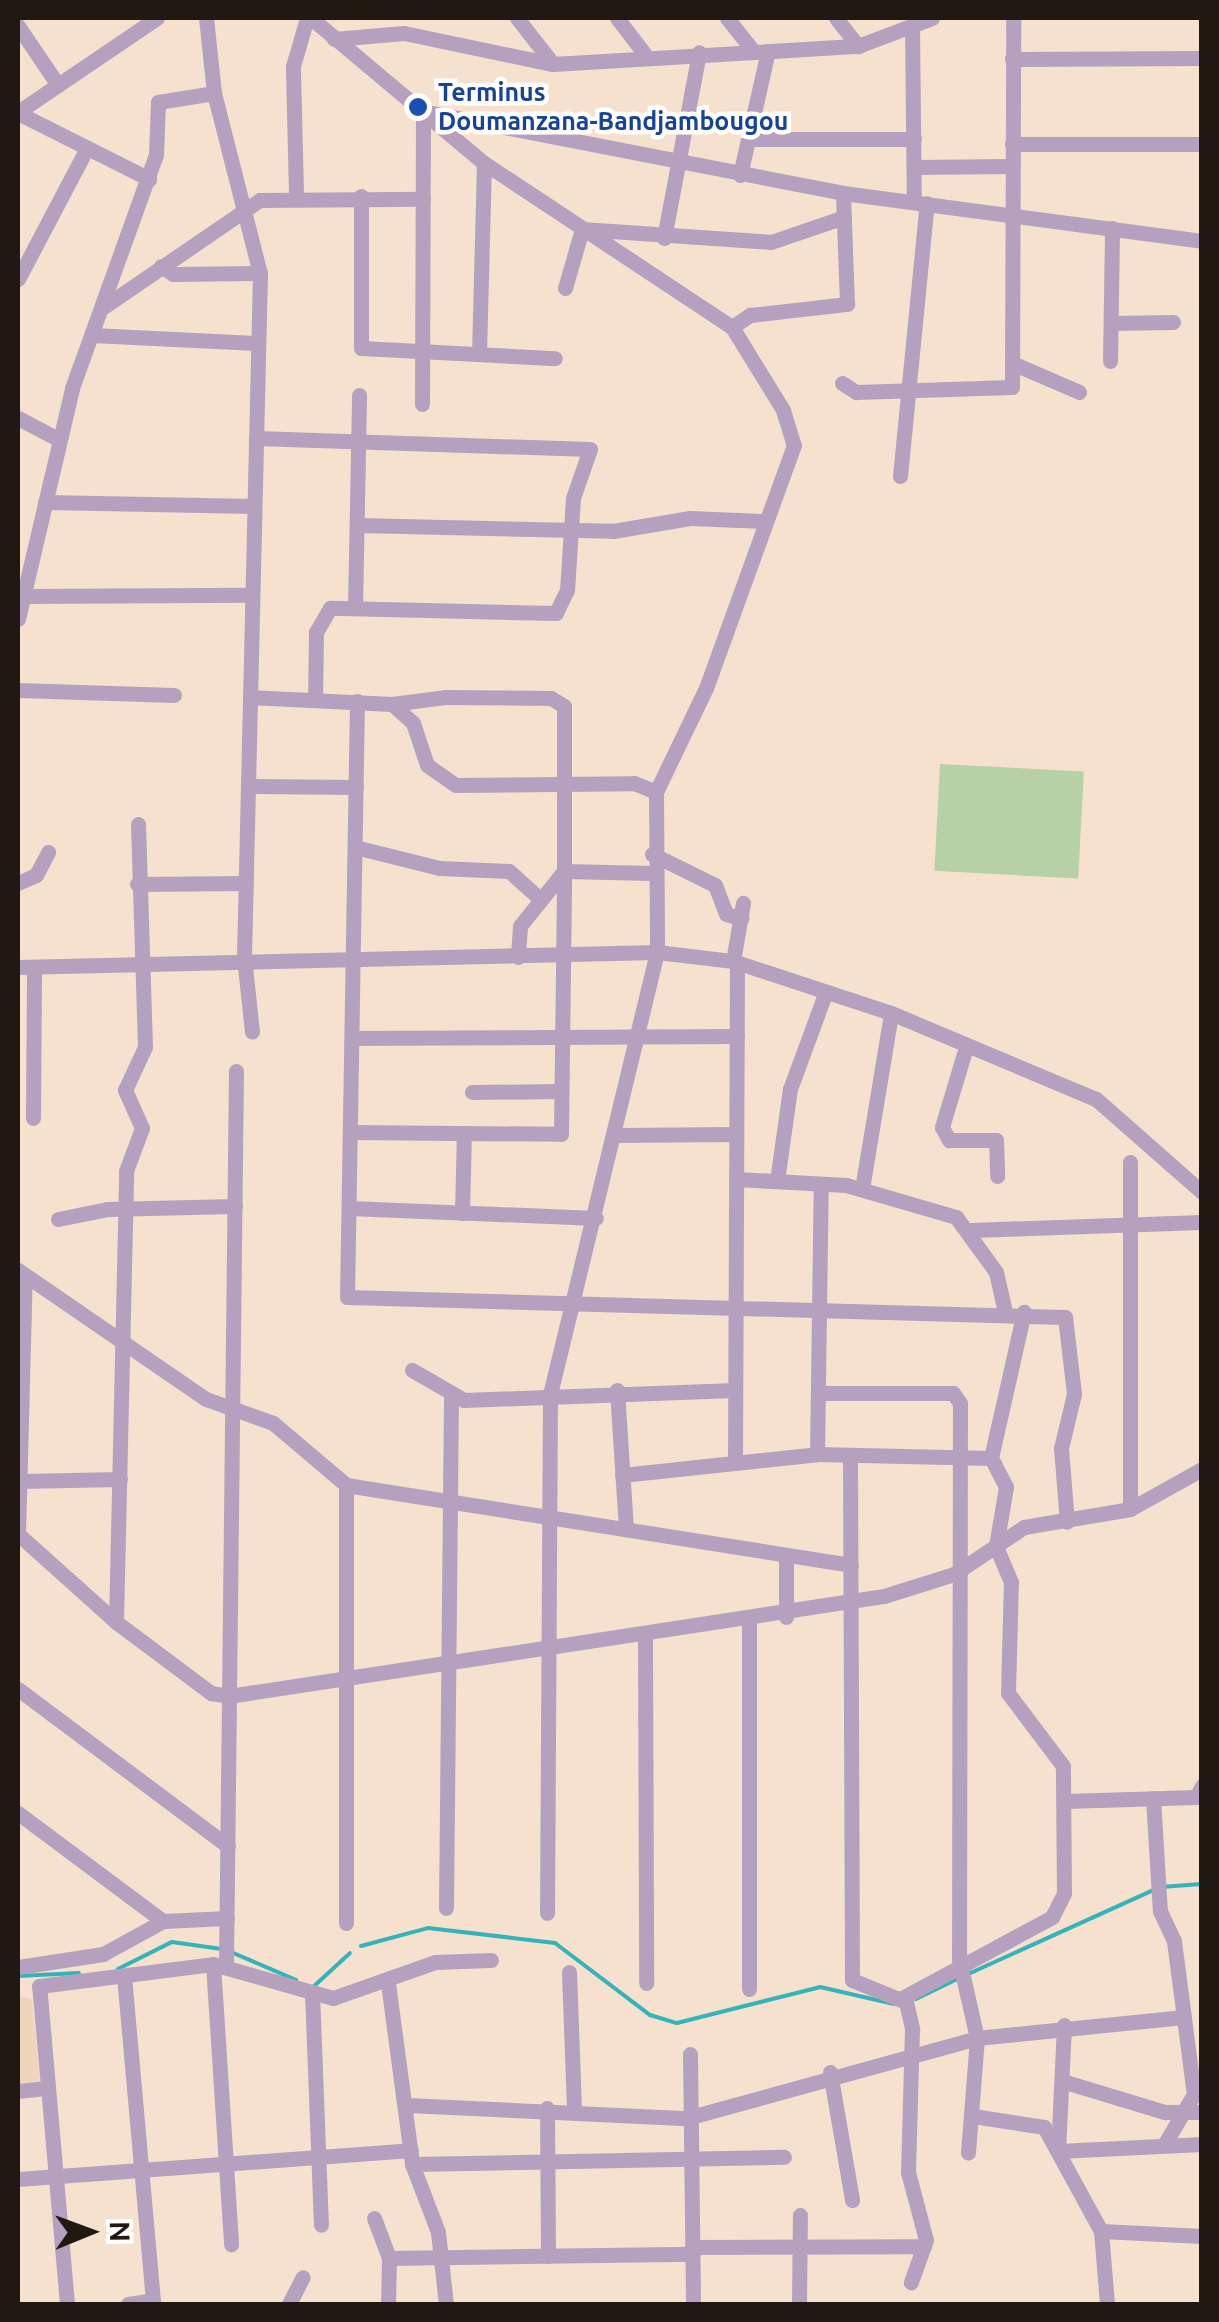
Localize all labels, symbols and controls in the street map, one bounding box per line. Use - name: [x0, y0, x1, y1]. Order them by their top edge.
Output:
- place label: Terminus Doumanzana-Bandjambougou: [438, 78, 788, 137]
- marker: Terminus Doumanzana-Bandjambougou: [407, 96, 429, 118]
- north arrow: [40, 2182, 140, 2282]
- text: N: [105, 2221, 136, 2242]

